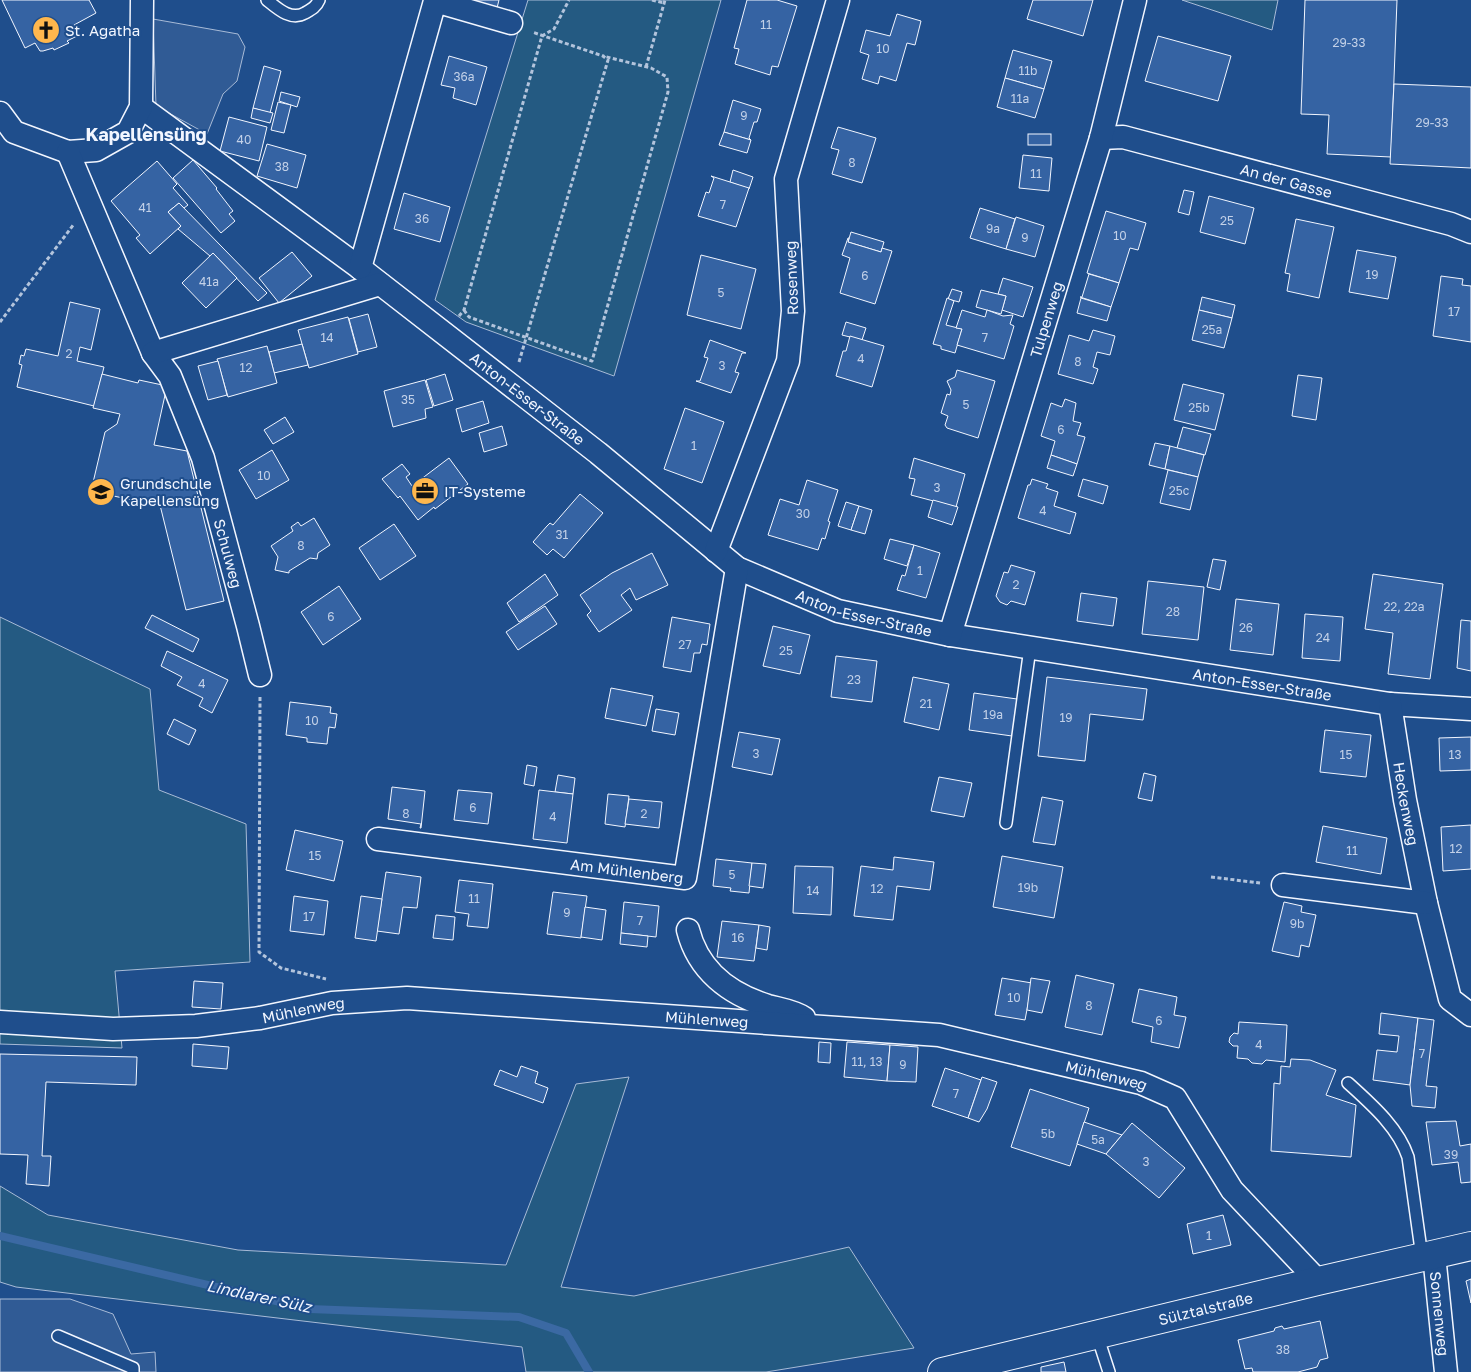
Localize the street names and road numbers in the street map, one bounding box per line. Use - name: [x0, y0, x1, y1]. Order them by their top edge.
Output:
- street label: An der Gasse: [1238, 160, 1334, 201]
- street label: Rosenweg: [781, 240, 801, 316]
- street label: Tulpenweg: [1026, 279, 1066, 360]
- street label: Anton-Esser-Straße: [467, 348, 589, 449]
- street label: Schulweg: [211, 517, 246, 590]
- street label: Anton-Esser-Straße: [793, 585, 934, 640]
- street label: Anton-Esser-Straße: [1191, 664, 1333, 704]
- street label: Heckenweg: [1390, 761, 1423, 847]
- street label: Am Mühlenberg: [569, 855, 685, 887]
- street label: Mühlenweg: [261, 993, 345, 1026]
- street label: Mühlenweg: [664, 1007, 749, 1031]
- street label: Mühlenweg: [1064, 1056, 1151, 1094]
- street label: Sonnenweg: [1427, 1271, 1453, 1357]
- street label: Sülztalstraße: [1156, 1288, 1255, 1328]

